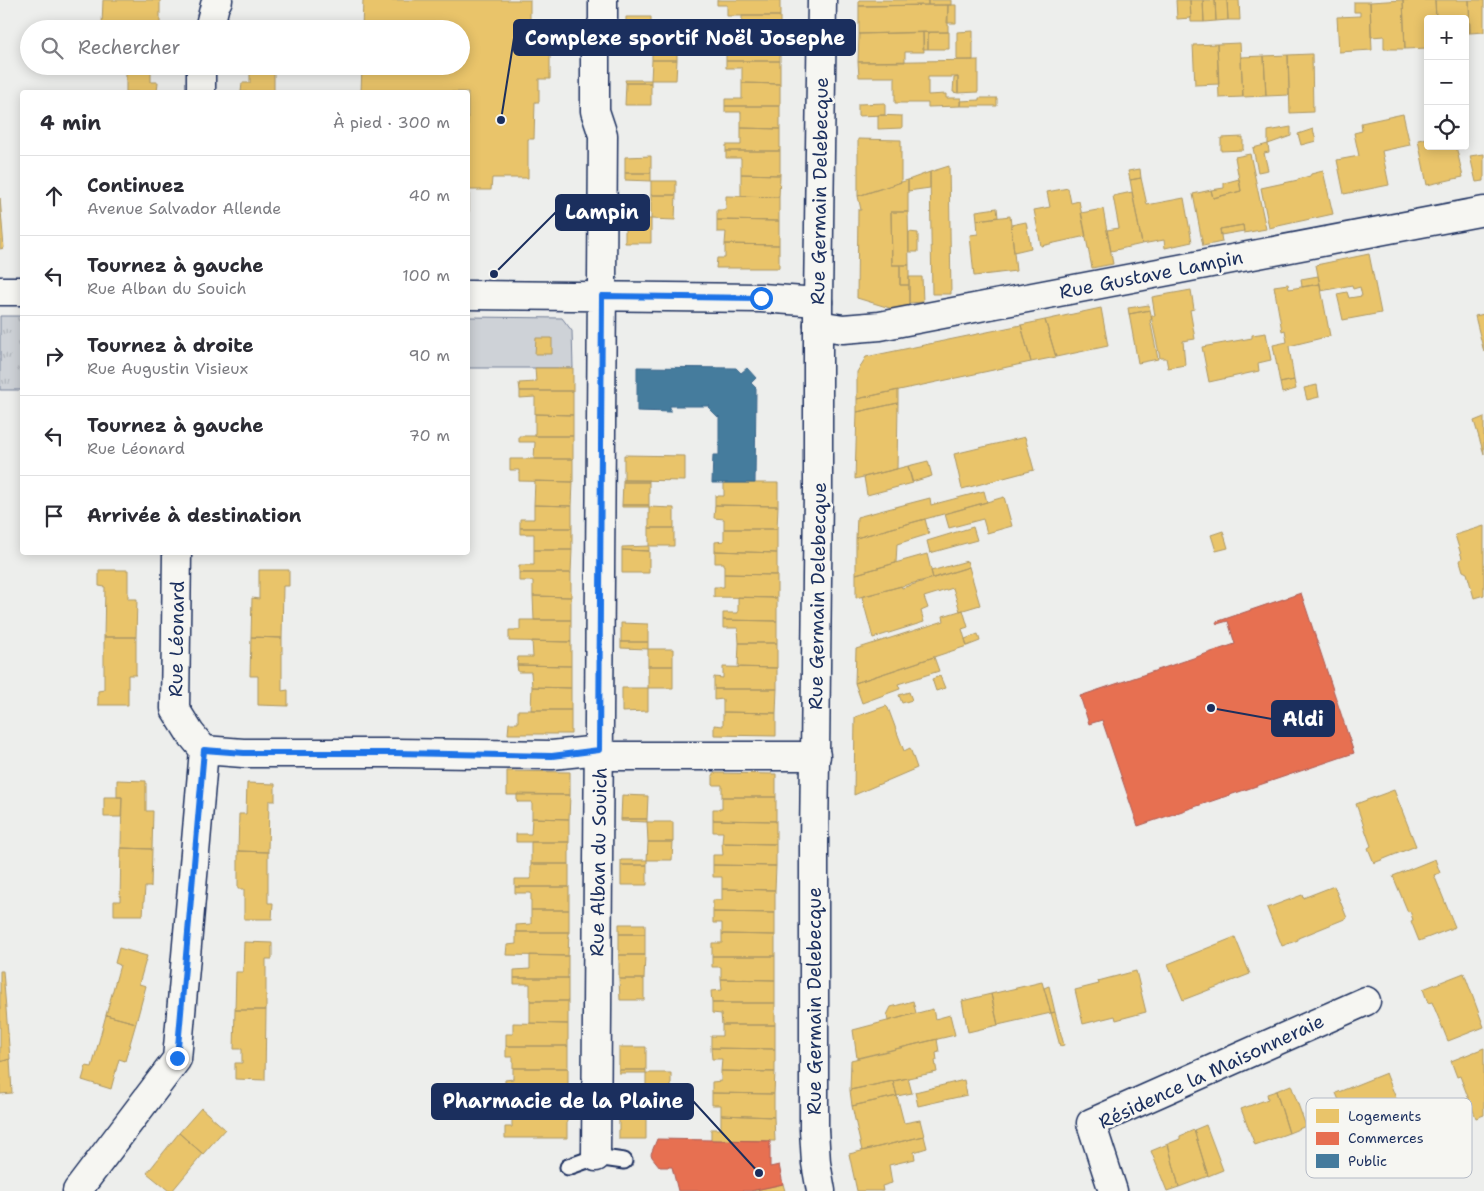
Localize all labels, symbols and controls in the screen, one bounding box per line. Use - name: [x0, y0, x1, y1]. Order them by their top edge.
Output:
- map controls: [1424, 15, 1469, 150]
- button: +: [1424, 15, 1469, 60]
- search box: [20, 20, 470, 75]
- callout: Complexe sportif Noël Josephe: [514, 20, 855, 55]
- text: Complexe sportif Noël Josephe: [525, 25, 845, 51]
- icon: search: [38, 34, 66, 62]
- text: Rechercher: [78, 35, 181, 60]
- button: −: [1424, 60, 1469, 105]
- street label: Rue Germain Delebecque: [805, 77, 834, 305]
- button: locate: [1424, 105, 1469, 150]
- text: 4 min: [40, 109, 101, 137]
- text: À pied · 300 m: [333, 112, 450, 133]
- text: Continuez: [87, 173, 185, 198]
- icon: ahead: [40, 182, 68, 210]
- text: 40 m: [408, 185, 450, 206]
- callout: Lampin: [556, 195, 649, 230]
- text: Avenue Salvador Allende: [87, 198, 281, 219]
- text: Lampin: [565, 199, 639, 225]
- street label: Rue Gustave Lampin: [1057, 244, 1245, 305]
- text: Tournez à gauche: [87, 253, 264, 278]
- icon: left: [40, 262, 68, 290]
- text: 100 m: [402, 265, 450, 286]
- text: Rue Alban du Souich: [87, 278, 246, 299]
- route start: [750, 287, 773, 310]
- text: Tournez à droite: [87, 333, 254, 358]
- icon: right: [40, 342, 68, 370]
- text: 90 m: [409, 345, 450, 366]
- text: Rue Augustin Visieux: [87, 358, 248, 379]
- text: Tournez à gauche: [87, 413, 264, 438]
- icon: left: [40, 422, 68, 450]
- text: 70 m: [409, 425, 450, 446]
- text: Rue Léonard: [87, 438, 185, 459]
- street label: Rue Germain Delebecque: [803, 482, 832, 710]
- icon: arrive: [40, 502, 68, 530]
- text: Arrivée à destination: [87, 503, 301, 528]
- street label: Rue Léonard: [163, 581, 190, 697]
- callout: Aldi: [1272, 701, 1334, 736]
- text: Aldi: [1282, 706, 1324, 732]
- street label: Rue Alban du Souich: [584, 767, 613, 957]
- street label: Rue Germain Delebecque: [802, 887, 827, 1115]
- street label: Résidence la Maisonneraie: [1094, 1008, 1328, 1135]
- route end: [166, 1047, 189, 1070]
- callout: Pharmacie de la Plaine: [432, 1084, 693, 1119]
- text: Pharmacie de la Plaine: [442, 1088, 684, 1114]
- legend: [1306, 1098, 1472, 1178]
- text: Logements: [1348, 1107, 1421, 1125]
- text: Commerces: [1348, 1129, 1424, 1147]
- text: Public: [1348, 1152, 1387, 1170]

